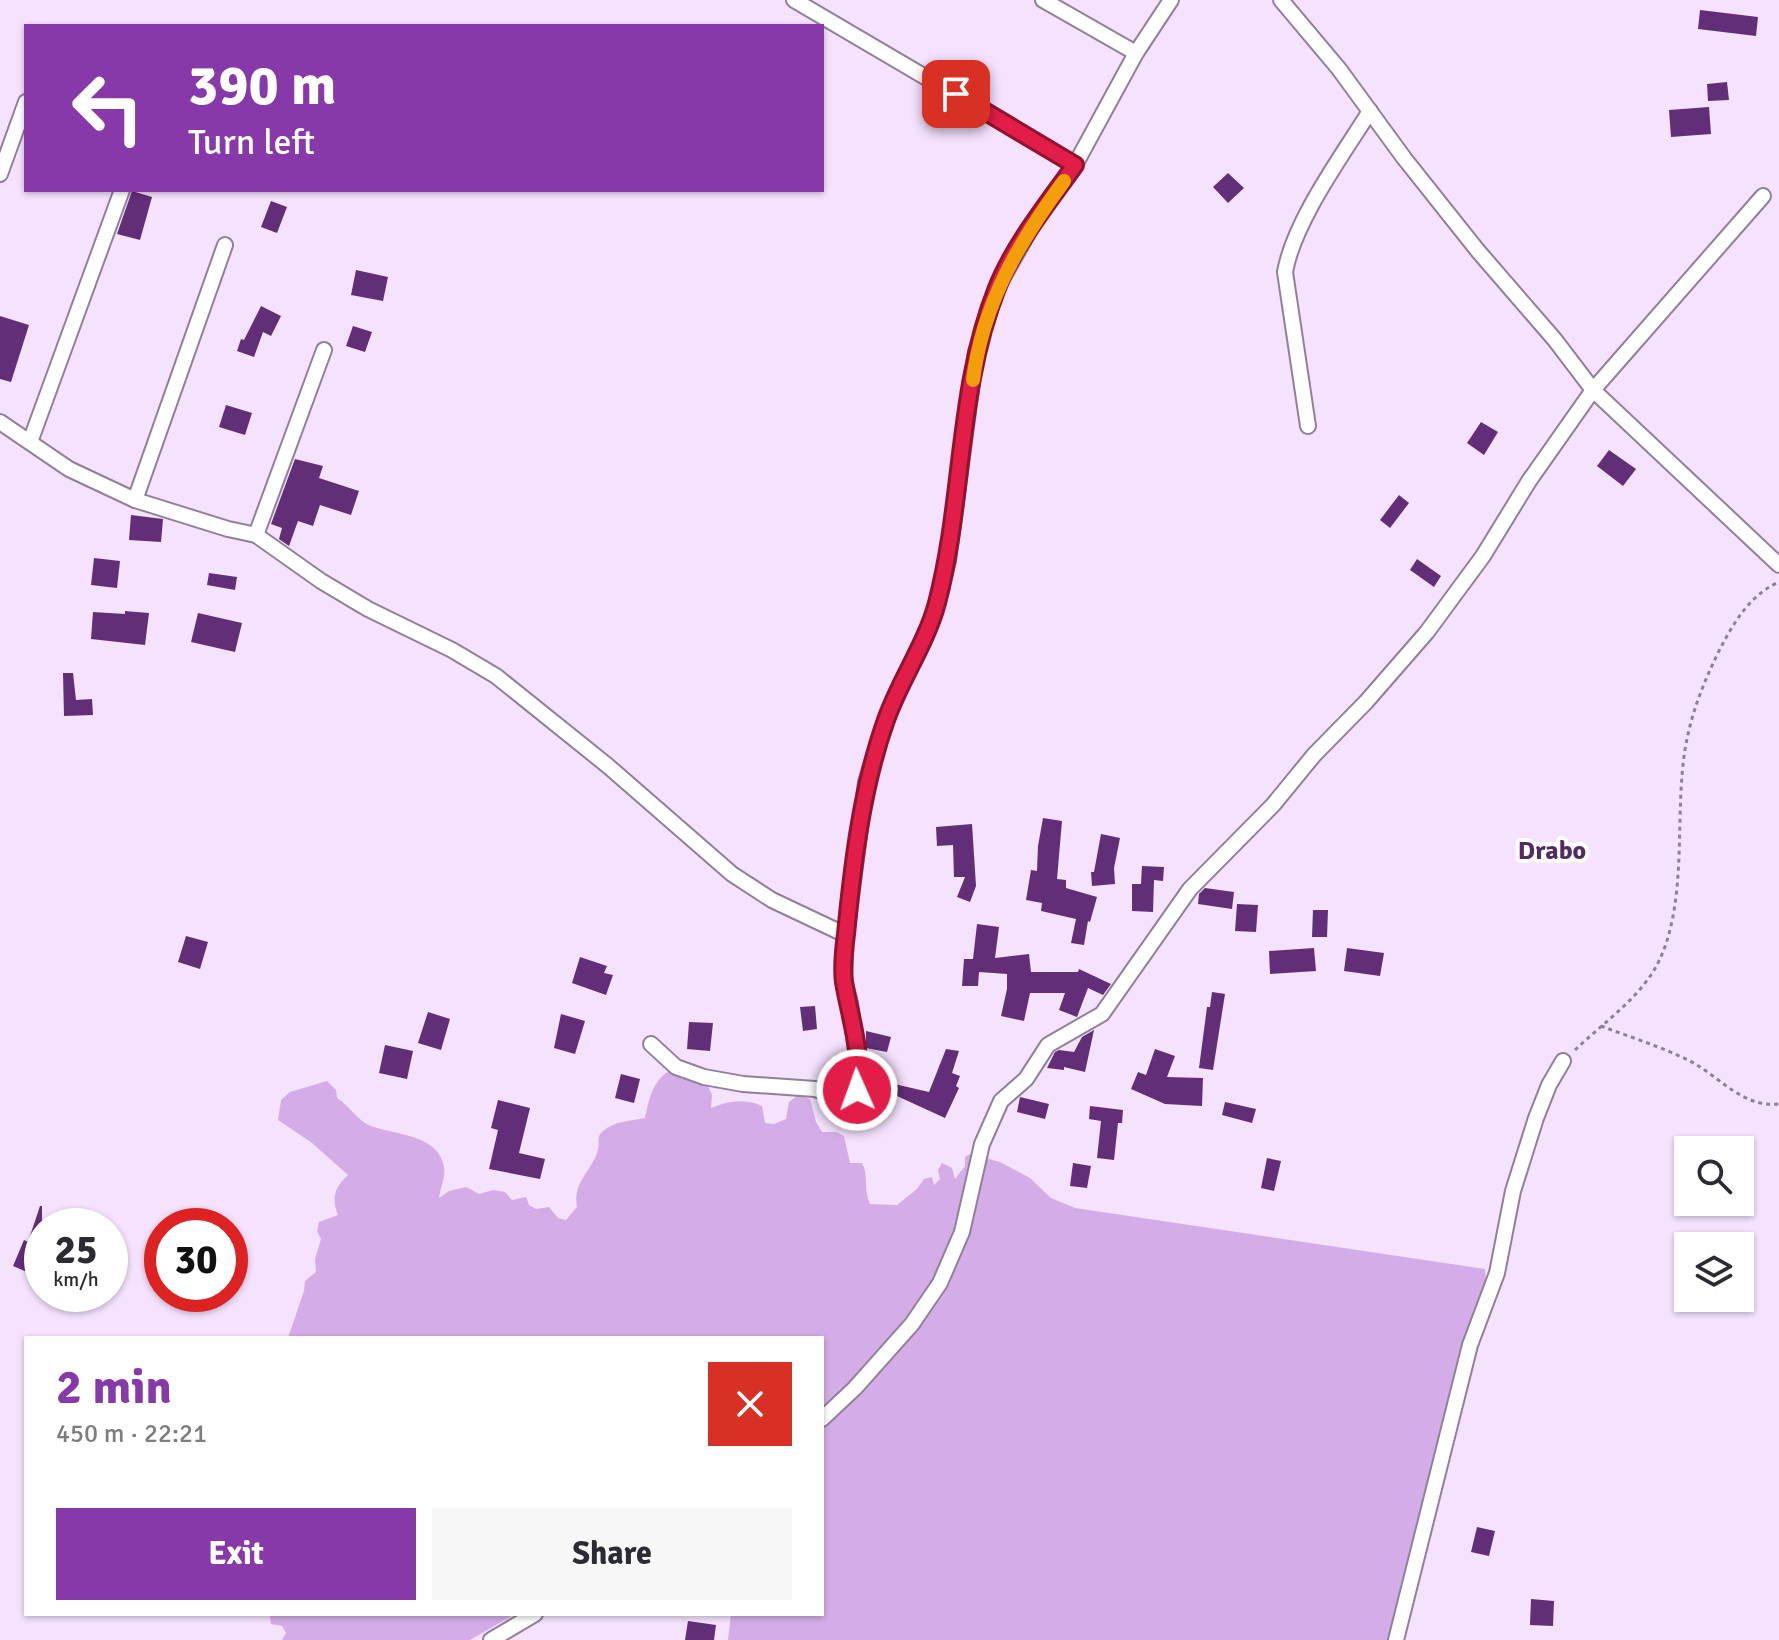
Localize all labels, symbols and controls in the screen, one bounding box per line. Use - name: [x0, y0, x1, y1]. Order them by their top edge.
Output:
- text: 390 m: [188, 51, 336, 120]
- icon: left: [56, 56, 160, 160]
- pin: [922, 60, 990, 128]
- icon: arrive: [934, 72, 978, 116]
- text: Turn left: [188, 120, 315, 165]
- district label: Drabo: [1518, 835, 1586, 867]
- position arrow: [815, 1048, 899, 1132]
- map controls: [1674, 1136, 1754, 1312]
- button: search: [1674, 1136, 1754, 1216]
- speed limit sign: 30: [144, 1208, 248, 1312]
- text: 25: [54, 1225, 98, 1275]
- button: layers: [1674, 1232, 1754, 1312]
- text: km/h: [53, 1267, 99, 1292]
- text: 2 min: [56, 1358, 172, 1417]
- button: close: [708, 1362, 792, 1446]
- text: 450 m · 22:21: [56, 1418, 207, 1450]
- button: Exit: [56, 1508, 416, 1600]
- button: Share: [432, 1508, 792, 1600]

